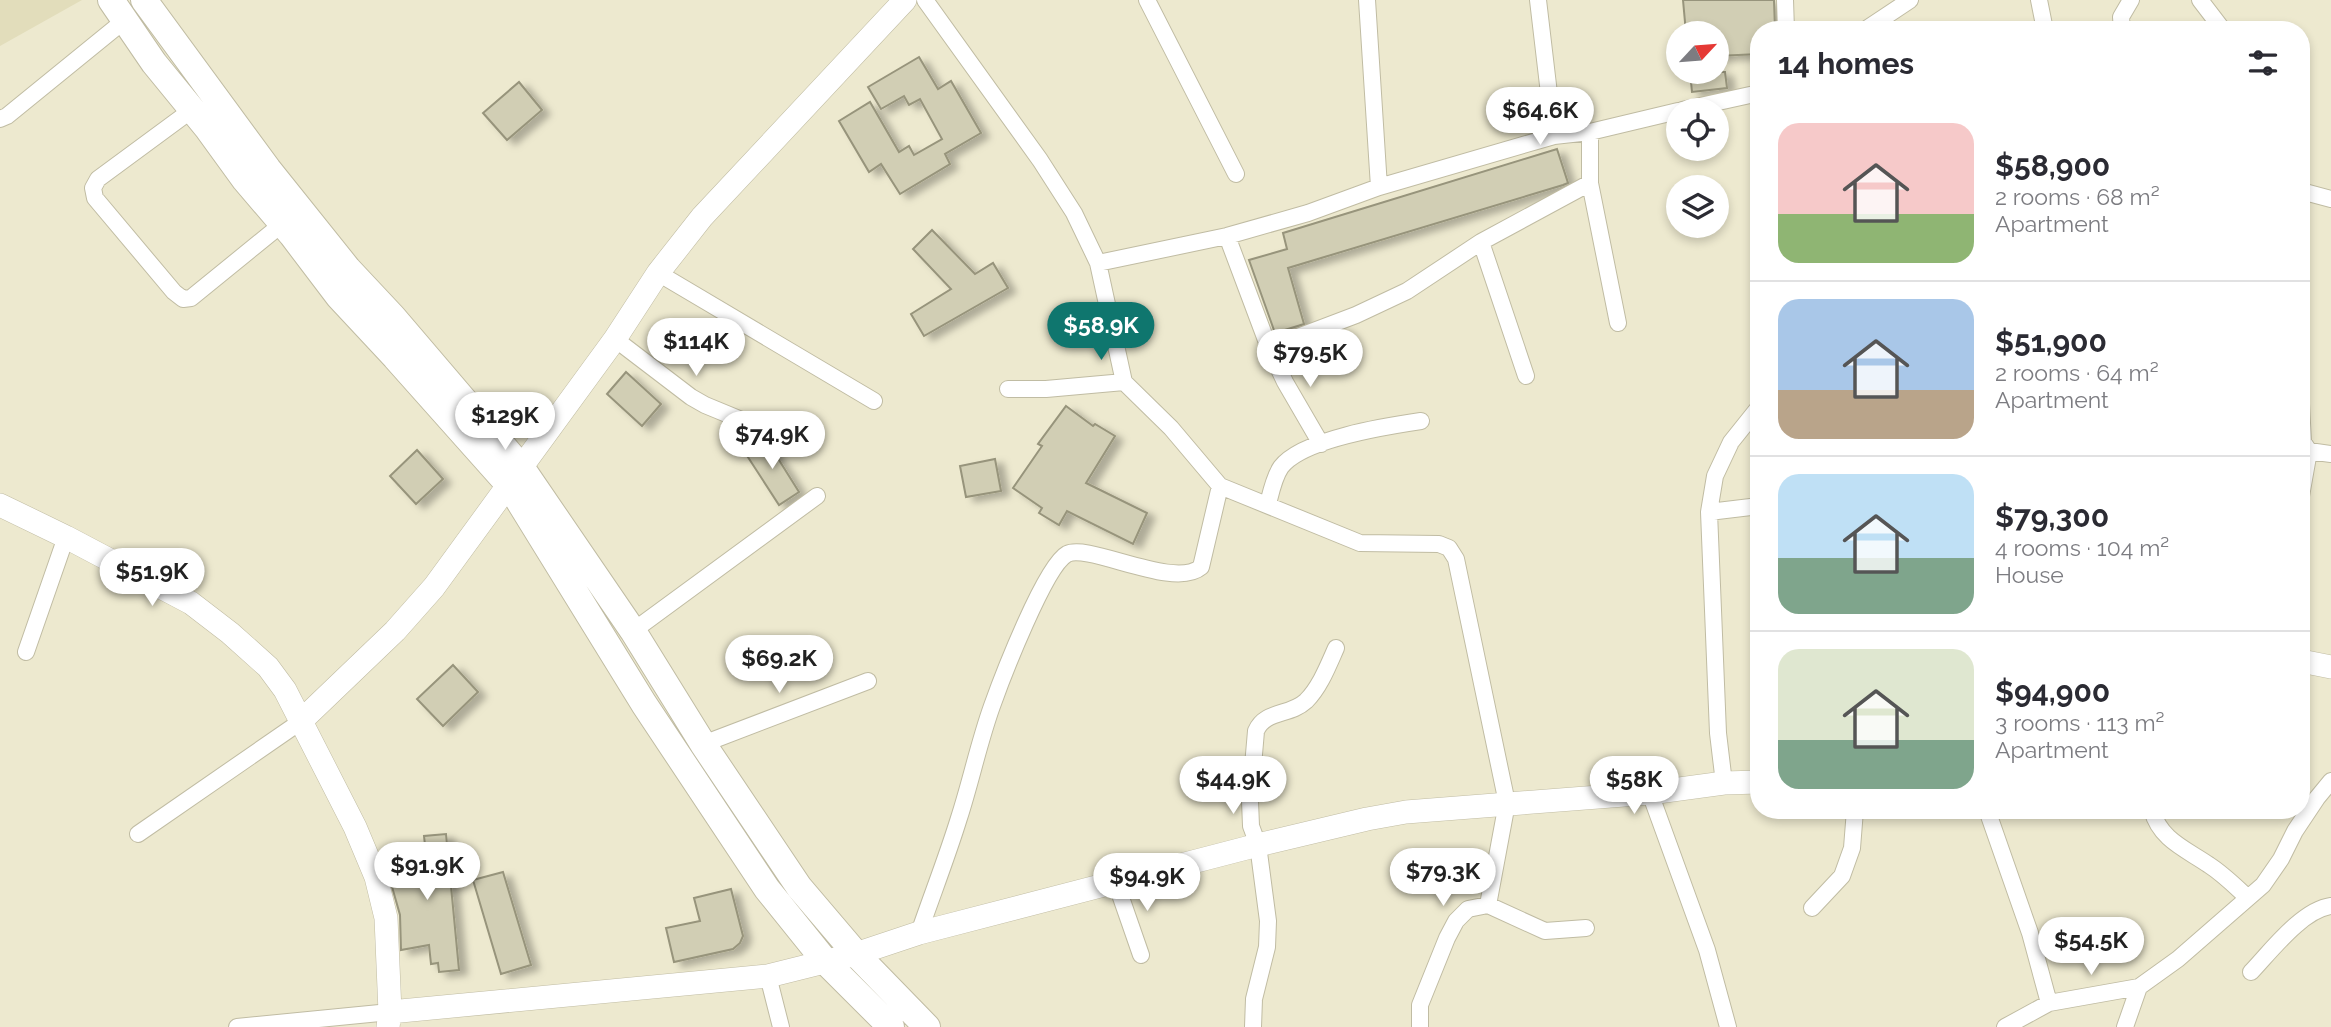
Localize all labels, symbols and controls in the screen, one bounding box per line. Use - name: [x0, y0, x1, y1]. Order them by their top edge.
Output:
- north arrow: [1666, 21, 1729, 84]
- map controls: [1666, 21, 1729, 238]
- icon: filters: [2244, 44, 2282, 82]
- text: 14 homes: [1778, 46, 1914, 81]
- pin: $64.6K: [1483, 88, 1597, 147]
- text: $64.6K: [1502, 96, 1578, 123]
- button: locate: [1666, 98, 1729, 161]
- text: $58,900: [1995, 148, 2110, 183]
- icon: home: [1834, 151, 1918, 235]
- button: layers: [1666, 175, 1729, 238]
- text: 2 rooms · 68 m²: [1995, 183, 2160, 210]
- text: Apartment: [1995, 210, 2109, 237]
- pin: $58.9K: [1044, 302, 1158, 362]
- text: $58.9K: [1063, 311, 1139, 338]
- pin: $114K: [647, 318, 745, 378]
- text: $51,900: [1995, 324, 2107, 359]
- text: $114K: [663, 327, 729, 354]
- icon: home: [1834, 327, 1918, 411]
- pin: $79.5K: [1253, 330, 1367, 389]
- text: $79.5K: [1273, 338, 1347, 365]
- text: 2 rooms · 64 m²: [1995, 359, 2159, 386]
- text: Apartment: [1995, 386, 2109, 413]
- pin: $129K: [456, 392, 554, 452]
- text: $129K: [471, 401, 539, 428]
- pin: $74.9K: [715, 412, 829, 471]
- text: $74.9K: [735, 420, 809, 447]
- text: $79,300: [1995, 499, 2109, 534]
- icon: home: [1834, 502, 1918, 586]
- text: 4 rooms · 104 m²: [1995, 534, 2169, 561]
- pin: $51.9K: [95, 548, 209, 608]
- text: $51.9K: [116, 557, 188, 584]
- text: House: [1995, 561, 2064, 588]
- pin: $69.2K: [722, 636, 836, 695]
- text: $69.2K: [741, 644, 817, 671]
- text: $94,900: [1995, 674, 2110, 709]
- icon: home: [1834, 677, 1918, 761]
- text: 3 rooms · 113 m²: [1995, 709, 2164, 736]
- text: Apartment: [1995, 736, 2109, 763]
- pin: $44.9K: [1176, 756, 1290, 816]
- pin: $58K: [1593, 756, 1675, 816]
- text: $44.9K: [1196, 765, 1270, 792]
- text: $58K: [1606, 765, 1662, 792]
- pin: $91.9K: [370, 842, 484, 902]
- pin: $79.3K: [1386, 848, 1500, 908]
- text: $91.9K: [390, 851, 464, 878]
- pin: $94.9K: [1090, 853, 1204, 913]
- text: $79.3K: [1406, 857, 1480, 884]
- text: $94.9K: [1109, 862, 1185, 889]
- pin: $54.5K: [2034, 918, 2148, 977]
- text: $54.5K: [2054, 926, 2128, 953]

